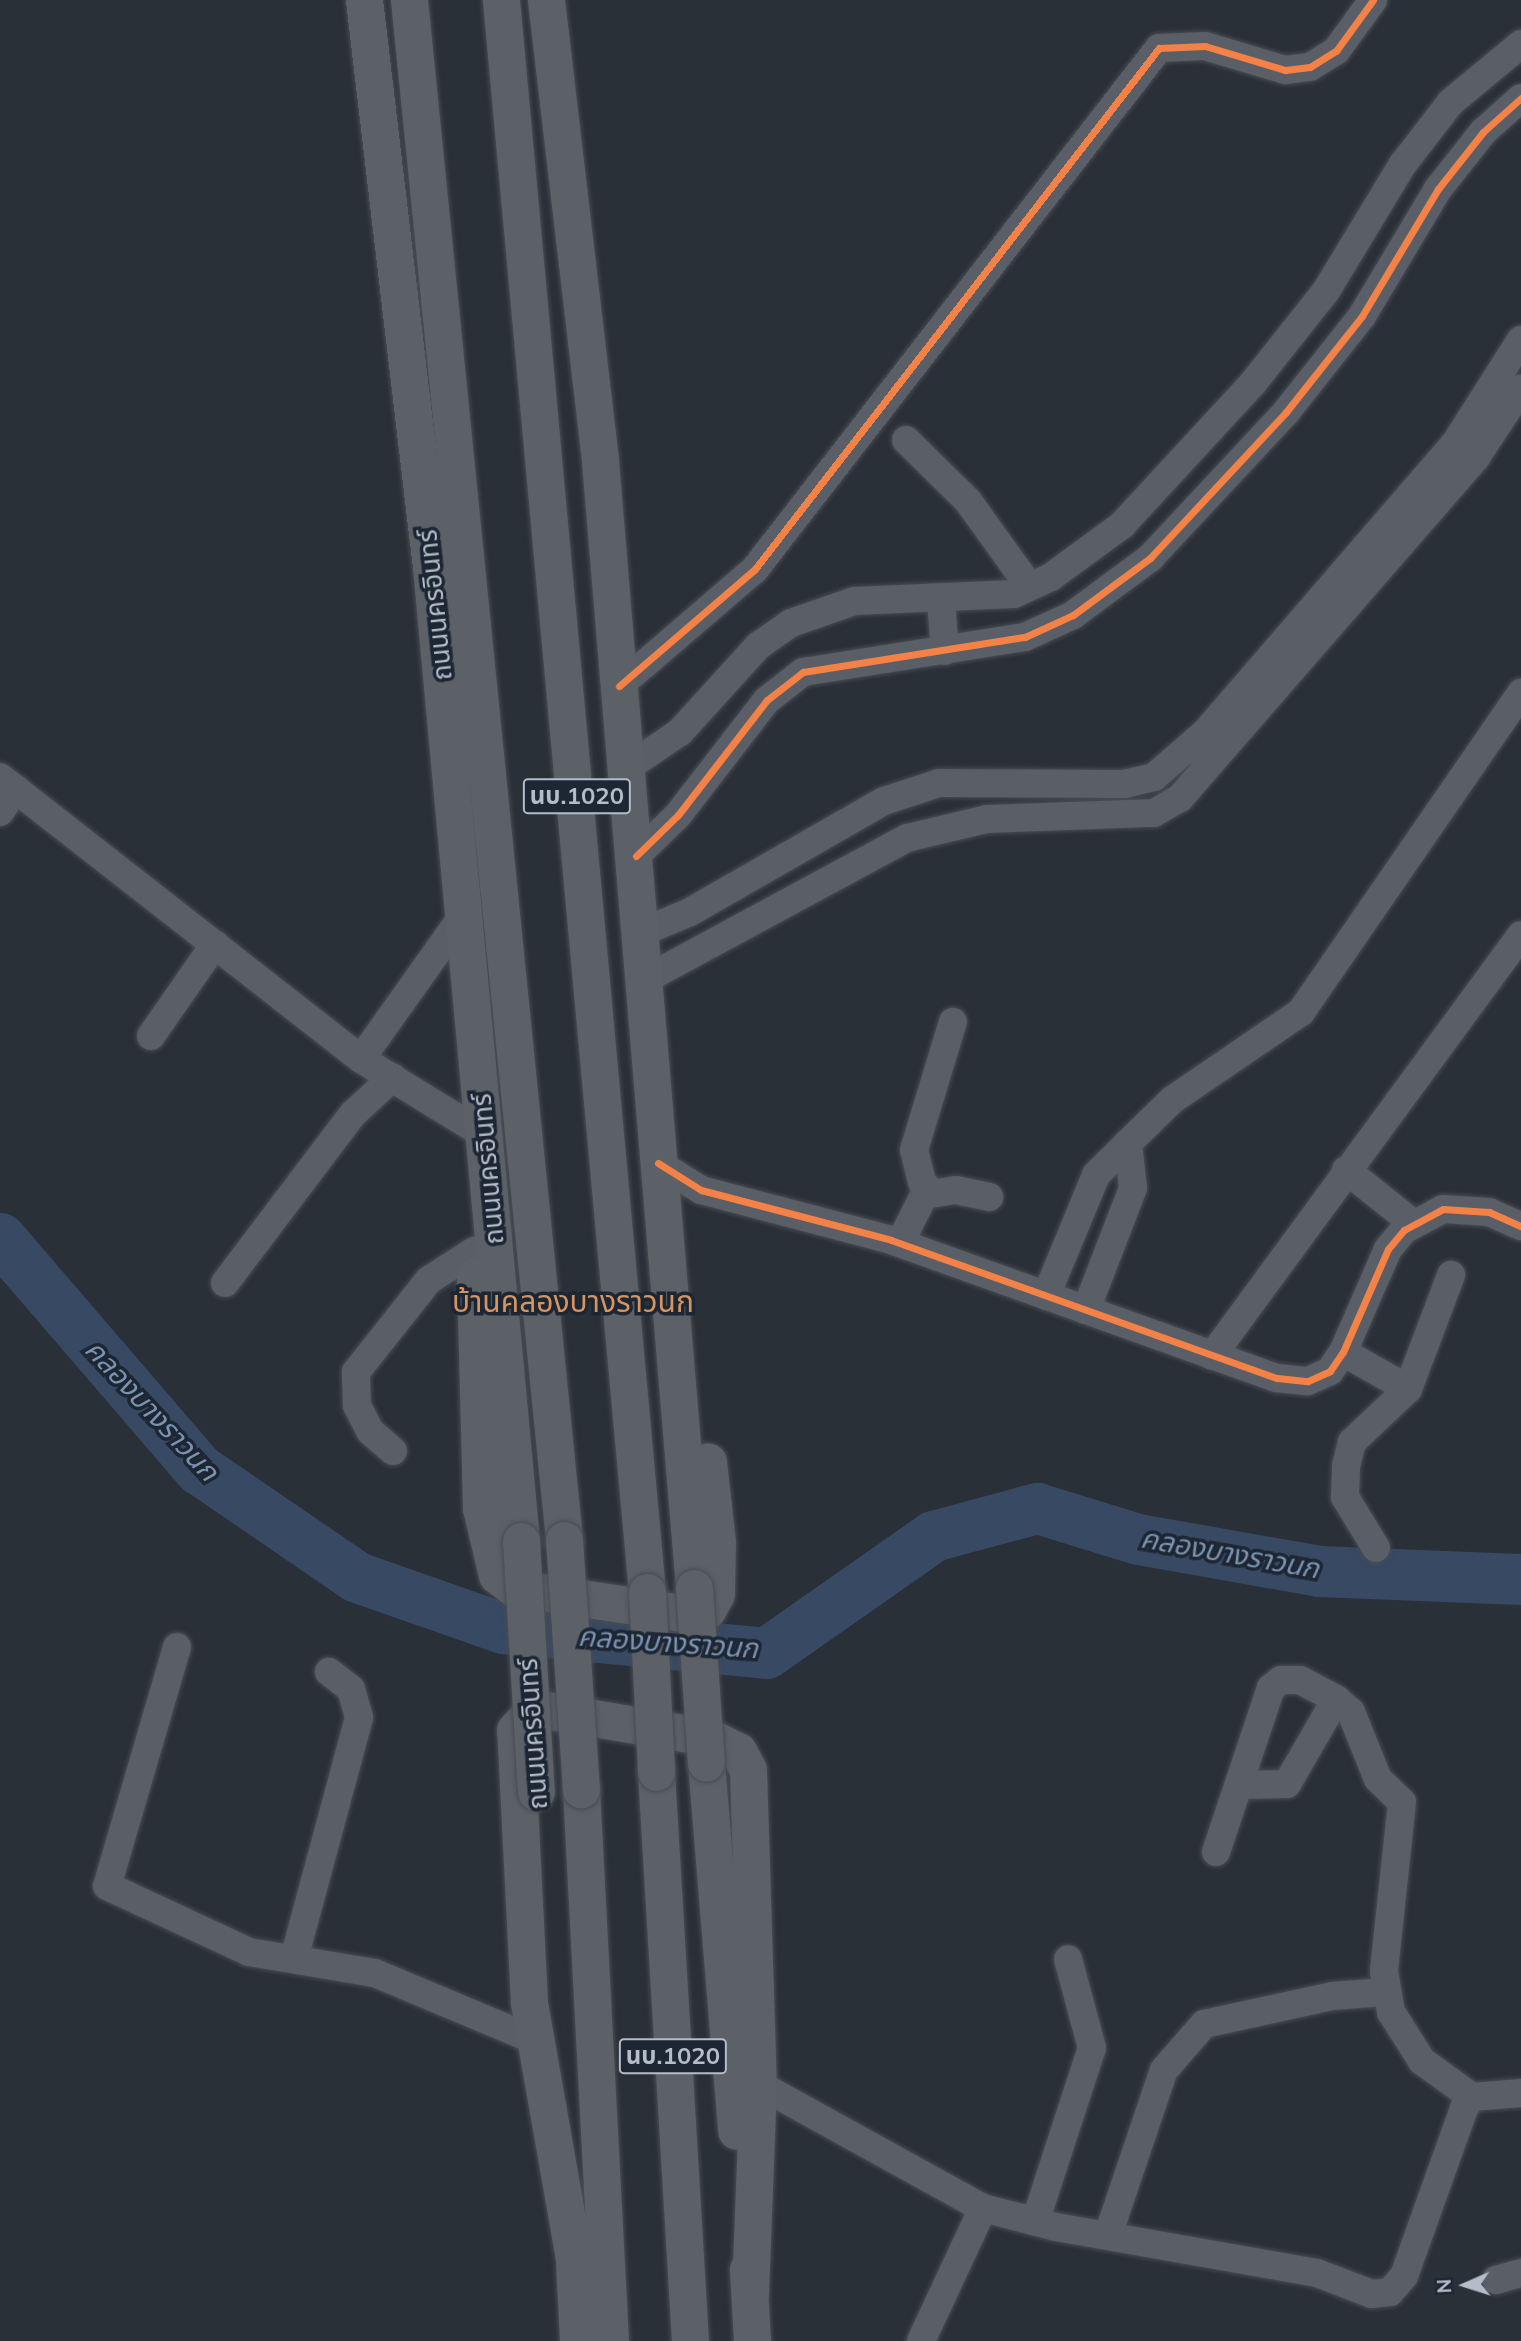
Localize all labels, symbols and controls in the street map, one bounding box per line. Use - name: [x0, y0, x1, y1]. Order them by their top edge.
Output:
- street label: ถนนนครอินทร์: [412, 528, 458, 682]
- road number: นบ.1020: [523, 776, 631, 816]
- street label: ถนนนครอินทร์: [466, 1092, 510, 1246]
- district label: บ้านคลองบางราวนก: [452, 1283, 694, 1319]
- water label: คลองบางราวนก: [78, 1333, 226, 1487]
- water label: คลองบางราวนก: [1138, 1521, 1322, 1585]
- water label: คลองบางราวนก: [577, 1619, 759, 1665]
- street label: ถนนนครอินทร์: [512, 1657, 554, 1811]
- road number: นบ.1020: [619, 2036, 727, 2076]
- north arrow: [1430, 2250, 1500, 2320]
- text: N: [1432, 2278, 1456, 2294]

